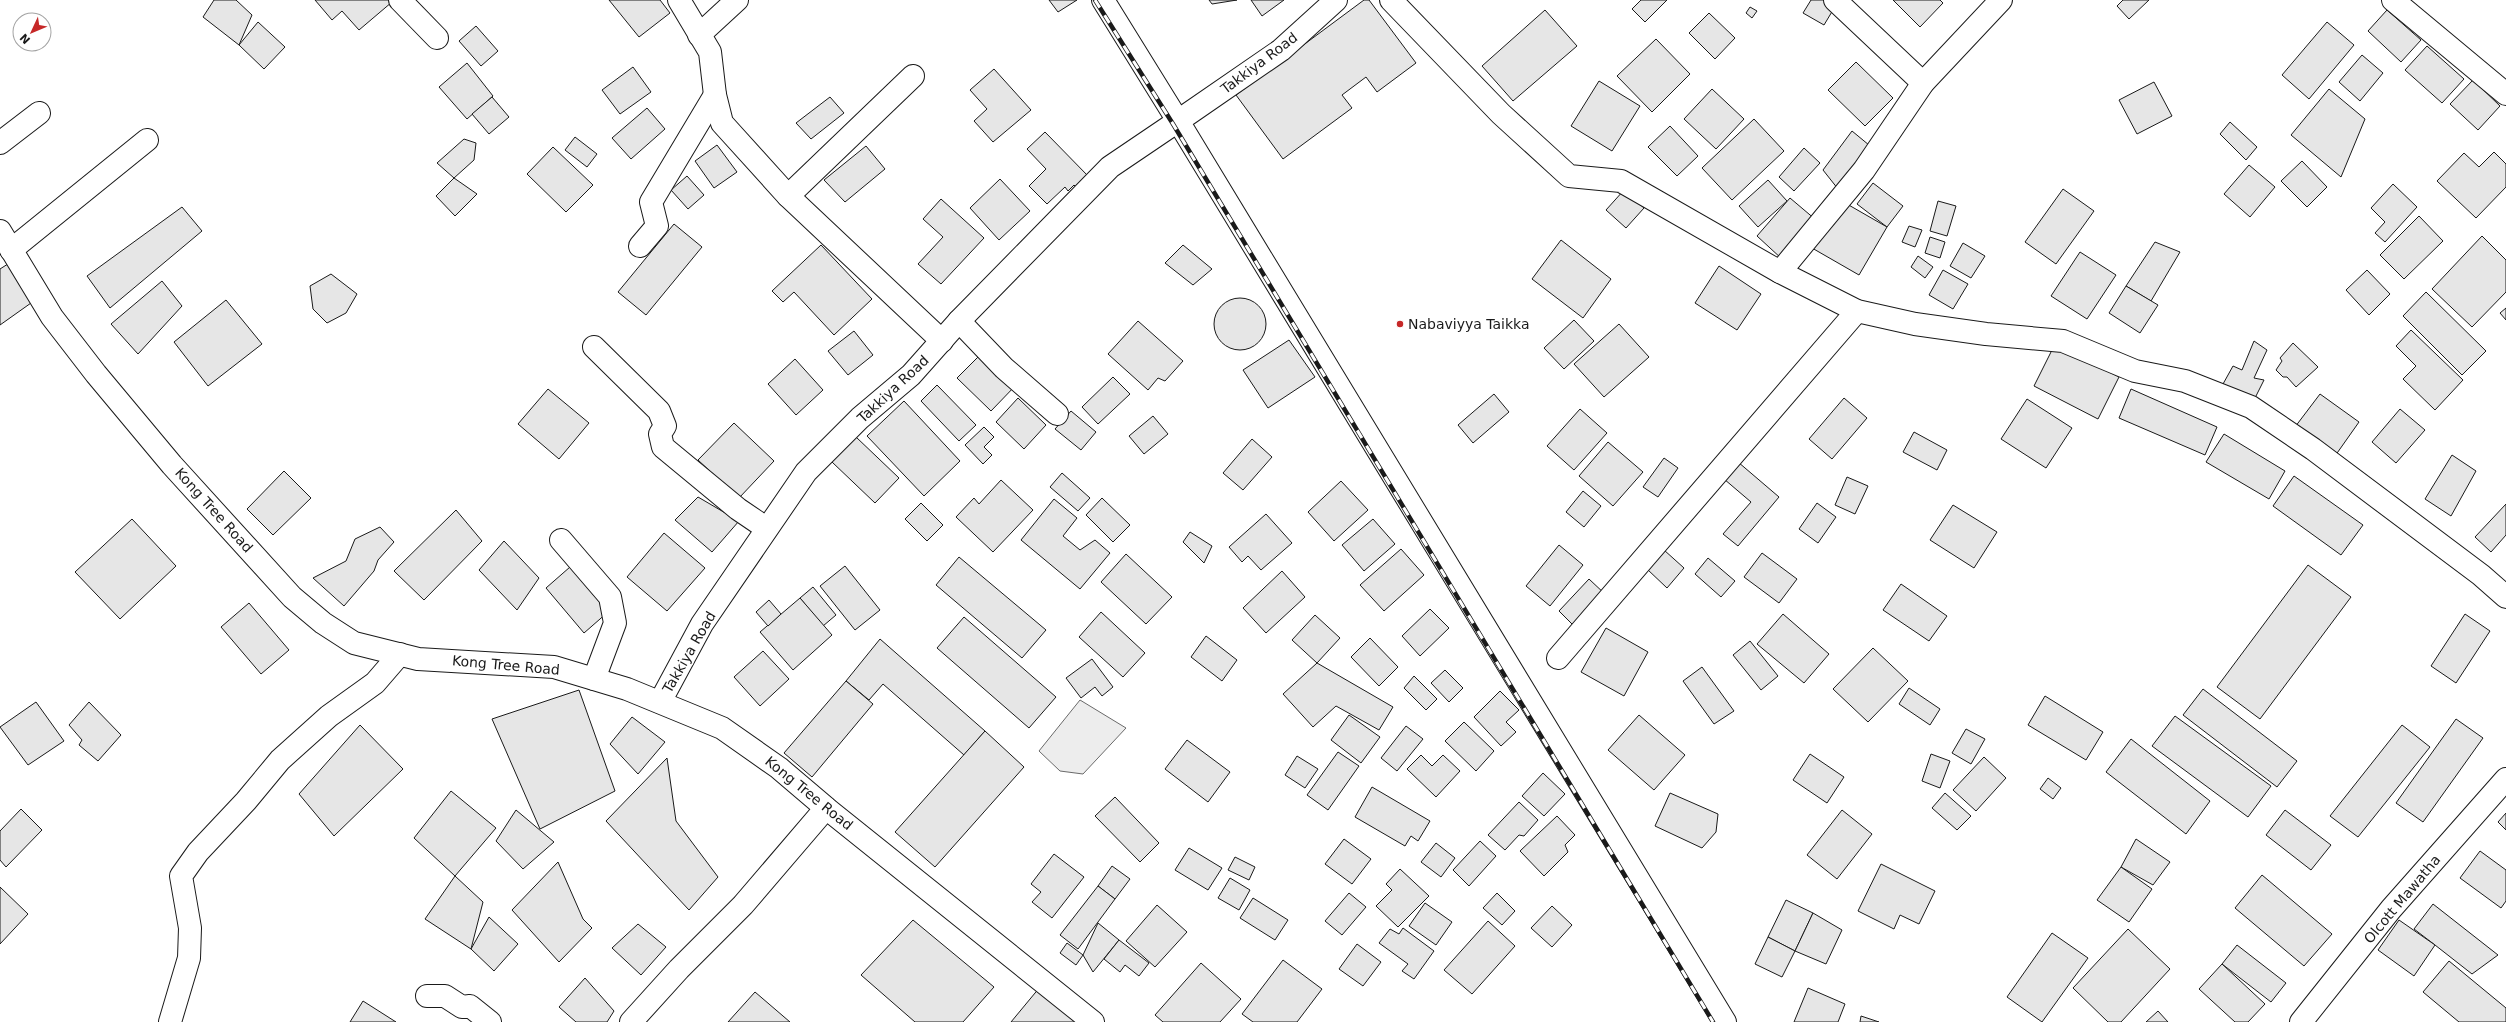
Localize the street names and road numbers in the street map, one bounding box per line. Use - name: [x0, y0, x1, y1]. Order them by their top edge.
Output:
- street label: Takkiya Road: [1217, 29, 1300, 97]
- street label: Takkiya Road: [853, 352, 932, 427]
- street label: Kong Tree Road: [172, 465, 256, 555]
- street label: Takkiya Road: [659, 608, 719, 696]
- street label: Kong Tree Road: [452, 652, 560, 678]
- street label: Kong Tree Road: [762, 753, 856, 833]
- street label: Olcott Mawatha: [2360, 852, 2444, 946]

